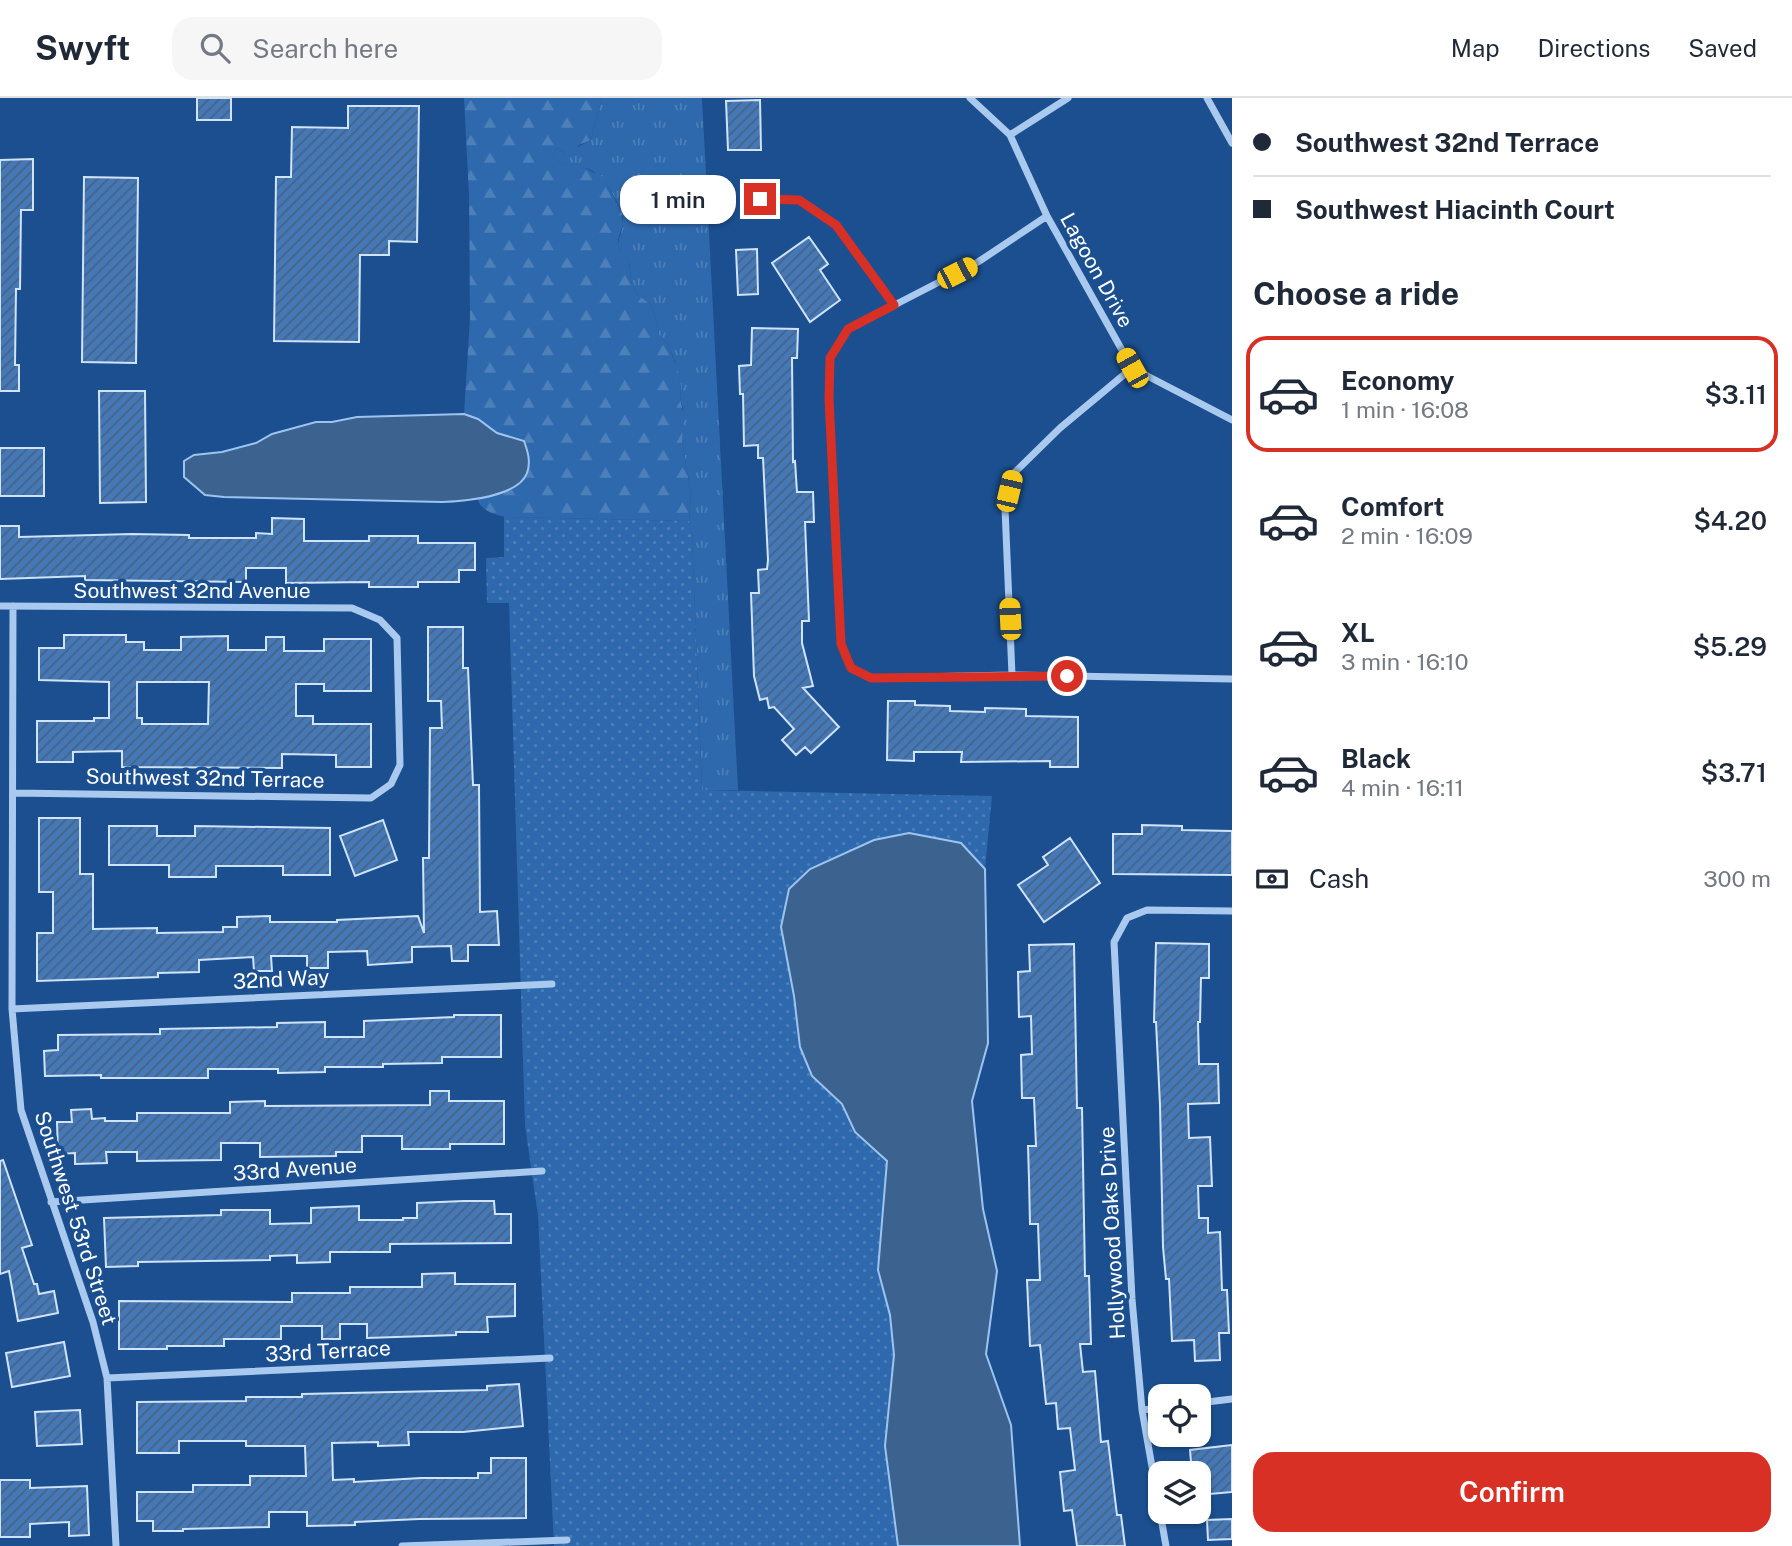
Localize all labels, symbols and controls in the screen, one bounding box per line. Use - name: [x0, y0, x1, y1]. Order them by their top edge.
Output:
- search box: [172, 17, 662, 80]
- text: Swyft: [35, 29, 130, 67]
- icon: search: [196, 29, 234, 67]
- text: Search here: [252, 33, 398, 64]
- text: Map: [1451, 34, 1500, 62]
- text: Directions: [1538, 34, 1650, 62]
- text: Saved: [1688, 34, 1757, 62]
- text: Southwest 32nd Terrace: [1295, 127, 1599, 158]
- callout: 1 min: [620, 174, 736, 224]
- route end: [744, 183, 776, 215]
- text: 1 min: [651, 186, 705, 213]
- text: Southwest Hiacinth Court: [1295, 194, 1615, 225]
- street label: Lagoon Drive: [1055, 208, 1139, 332]
- car: [934, 254, 981, 292]
- text: Choose a ride: [1253, 275, 1459, 312]
- car: [1113, 345, 1152, 391]
- icon: car: [1257, 363, 1320, 426]
- text: Economy: [1341, 365, 1454, 396]
- text: $3.11: [1704, 379, 1767, 410]
- text: 1 min · 16:08: [1341, 396, 1469, 423]
- car: [995, 468, 1024, 514]
- icon: car: [1257, 489, 1320, 552]
- text: Comfort: [1341, 491, 1444, 522]
- text: $4.20: [1693, 505, 1767, 536]
- text: 2 min · 16:09: [1341, 522, 1473, 549]
- street label: Southwest 32nd Avenue: [73, 578, 311, 603]
- car: [999, 597, 1022, 641]
- icon: car: [1257, 615, 1320, 678]
- text: XL: [1341, 617, 1375, 648]
- text: $5.29: [1693, 631, 1767, 662]
- text: 3 min · 16:10: [1341, 648, 1469, 675]
- route start: [1051, 660, 1083, 692]
- icon: car: [1257, 741, 1320, 804]
- text: Black: [1341, 743, 1411, 774]
- text: $3.71: [1701, 757, 1767, 788]
- street label: Southwest 32nd Terrace: [85, 763, 325, 793]
- text: 4 min · 16:11: [1341, 774, 1464, 801]
- icon: cash: [1253, 860, 1291, 898]
- text: Cash: [1309, 863, 1369, 894]
- text: 300 m: [1703, 865, 1771, 892]
- street label: 32nd Way: [232, 964, 330, 994]
- street label: Southwest 53rd Street: [30, 1108, 122, 1328]
- street label: Hollywood Oaks Drive: [1094, 1126, 1130, 1340]
- street label: 33rd Avenue: [232, 1152, 358, 1186]
- street label: 33rd Terrace: [265, 1335, 391, 1367]
- map controls: [1148, 1384, 1211, 1524]
- button: locate: [1148, 1384, 1211, 1447]
- button: Confirm: [1253, 1452, 1771, 1532]
- button: layers: [1148, 1461, 1211, 1524]

